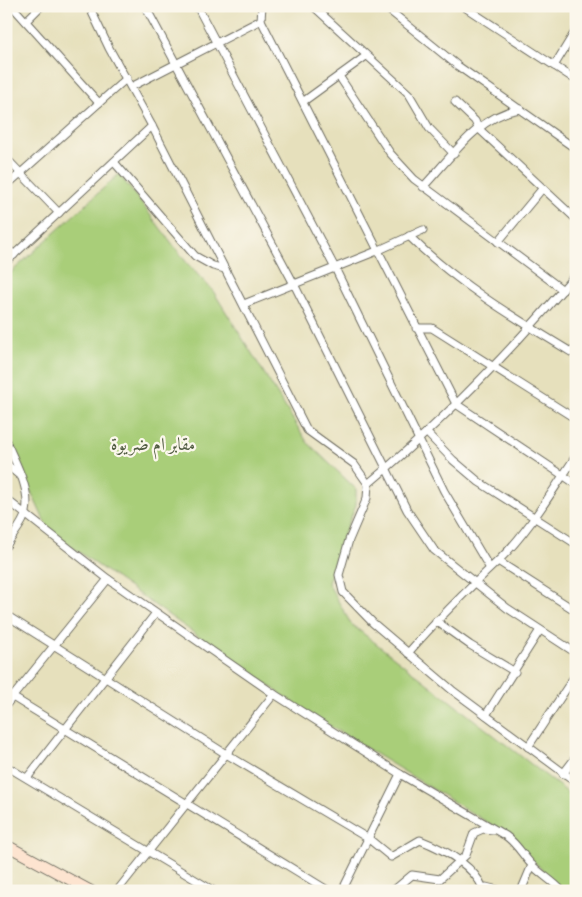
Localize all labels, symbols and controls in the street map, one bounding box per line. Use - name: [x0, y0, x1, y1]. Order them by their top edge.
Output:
- park label: مقابر ام ضريوة: [111, 430, 195, 460]

